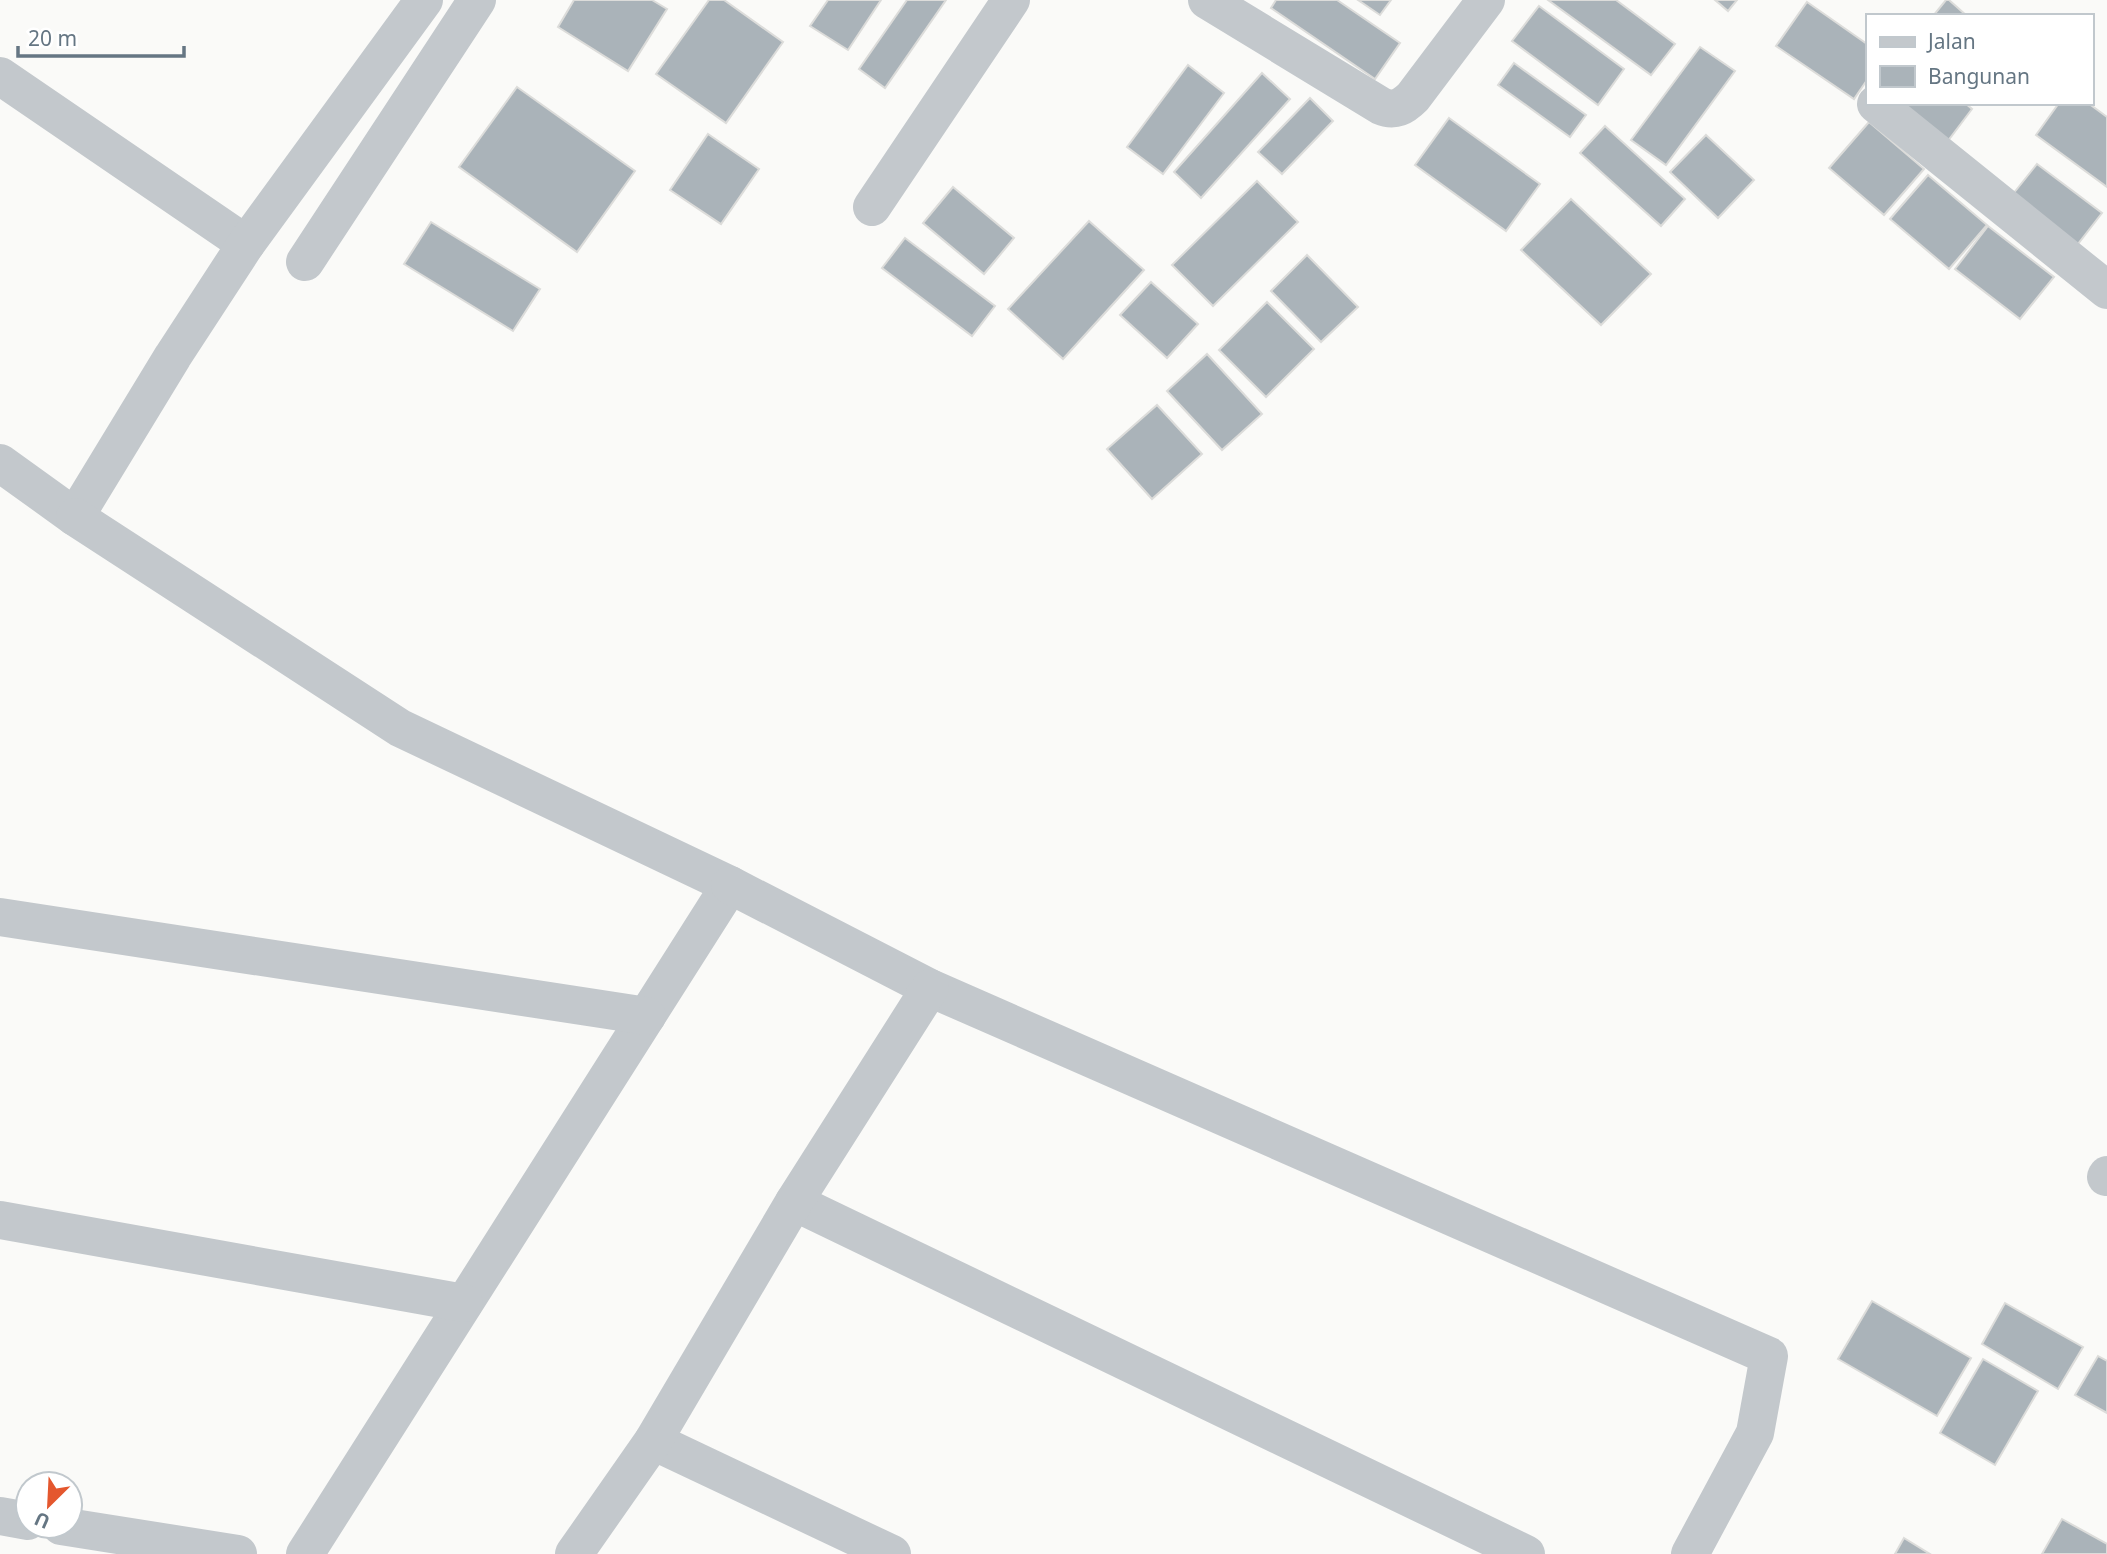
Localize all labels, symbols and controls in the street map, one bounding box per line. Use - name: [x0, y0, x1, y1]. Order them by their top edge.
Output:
- scale bar: [18, 14, 184, 58]
- legend: [1866, 14, 2093, 105]
- text: 20 m: [28, 24, 77, 52]
- text: Jalan: [1926, 27, 1976, 55]
- text: Bangunan: [1928, 62, 2030, 90]
- north arrow: [14, 1470, 84, 1540]
- text: U: [30, 1506, 54, 1535]

